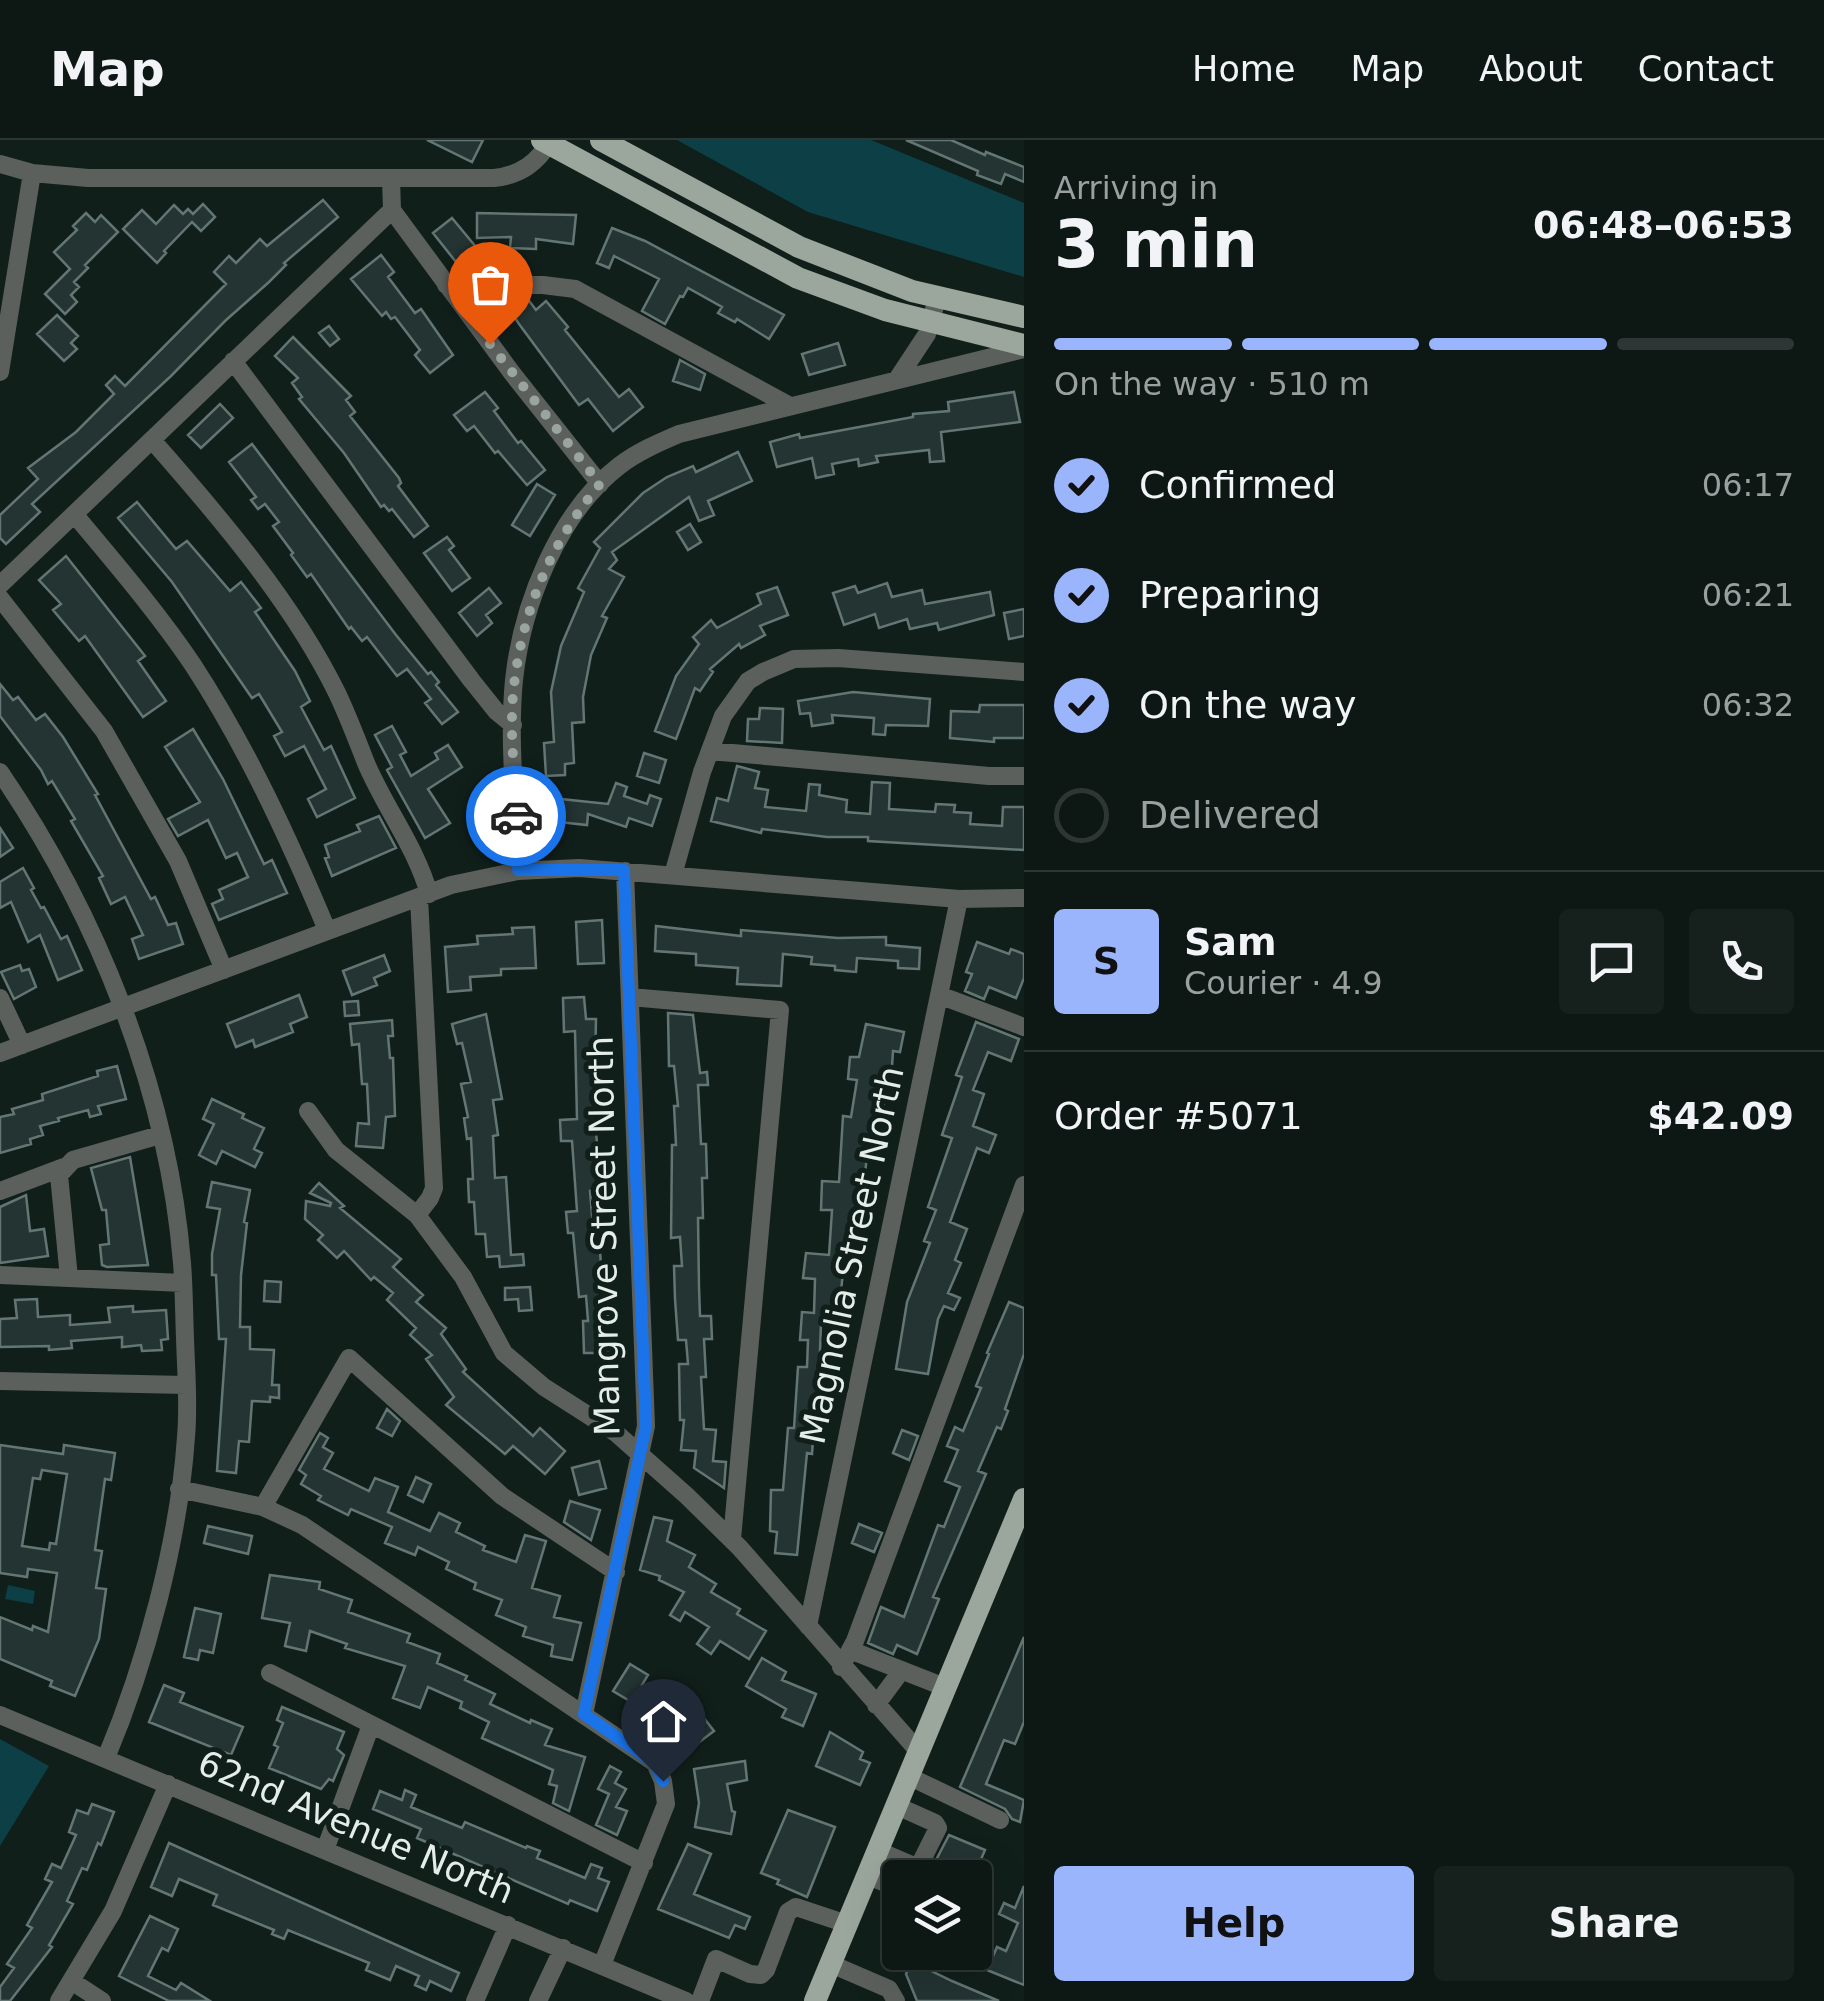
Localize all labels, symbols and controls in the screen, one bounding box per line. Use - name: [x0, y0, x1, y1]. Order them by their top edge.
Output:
- text: Map: [50, 41, 165, 97]
- text: Home: [1192, 49, 1295, 89]
- text: Map: [1350, 49, 1424, 89]
- text: About: [1479, 49, 1583, 89]
- text: Contact: [1638, 49, 1774, 89]
- text: Arriving in: [1054, 169, 1218, 207]
- text: 06:48–06:53: [1533, 203, 1794, 247]
- text: 3 min: [1054, 207, 1258, 282]
- pin: [448, 242, 533, 345]
- icon: bag: [463, 257, 518, 312]
- text: On the way · 510 m: [1054, 365, 1370, 403]
- icon: check: [1054, 458, 1109, 513]
- text: Confirmed: [1139, 463, 1336, 507]
- text: 06:17: [1702, 466, 1794, 504]
- icon: check: [1054, 568, 1109, 623]
- text: Preparing: [1139, 573, 1321, 617]
- text: 06:21: [1702, 576, 1794, 614]
- icon: check: [1054, 678, 1109, 733]
- text: On the way: [1139, 683, 1356, 727]
- text: 06:32: [1702, 686, 1794, 724]
- courier: [466, 766, 566, 866]
- icon: car: [489, 789, 544, 844]
- text: Delivered: [1139, 793, 1321, 837]
- button: chat: [1559, 909, 1664, 1014]
- button: phone: [1689, 909, 1794, 1014]
- text: Sam: [1184, 920, 1277, 964]
- text: S: [1093, 939, 1120, 983]
- text: Courier · 4.9: [1184, 964, 1383, 1002]
- street label: Mangrove Street North: [581, 1036, 627, 1436]
- street label: Magnolia Street North: [792, 1063, 912, 1447]
- text: Order #5071: [1054, 1094, 1303, 1138]
- text: $42.09: [1647, 1094, 1794, 1138]
- pin: [621, 1679, 706, 1782]
- icon: home: [636, 1694, 691, 1749]
- street label: 62nd Avenue North: [192, 1742, 520, 1912]
- map controls: [882, 1860, 992, 1970]
- button: layers: [882, 1860, 992, 1970]
- button: Help: [1054, 1866, 1414, 1981]
- button: Share: [1434, 1866, 1794, 1981]

